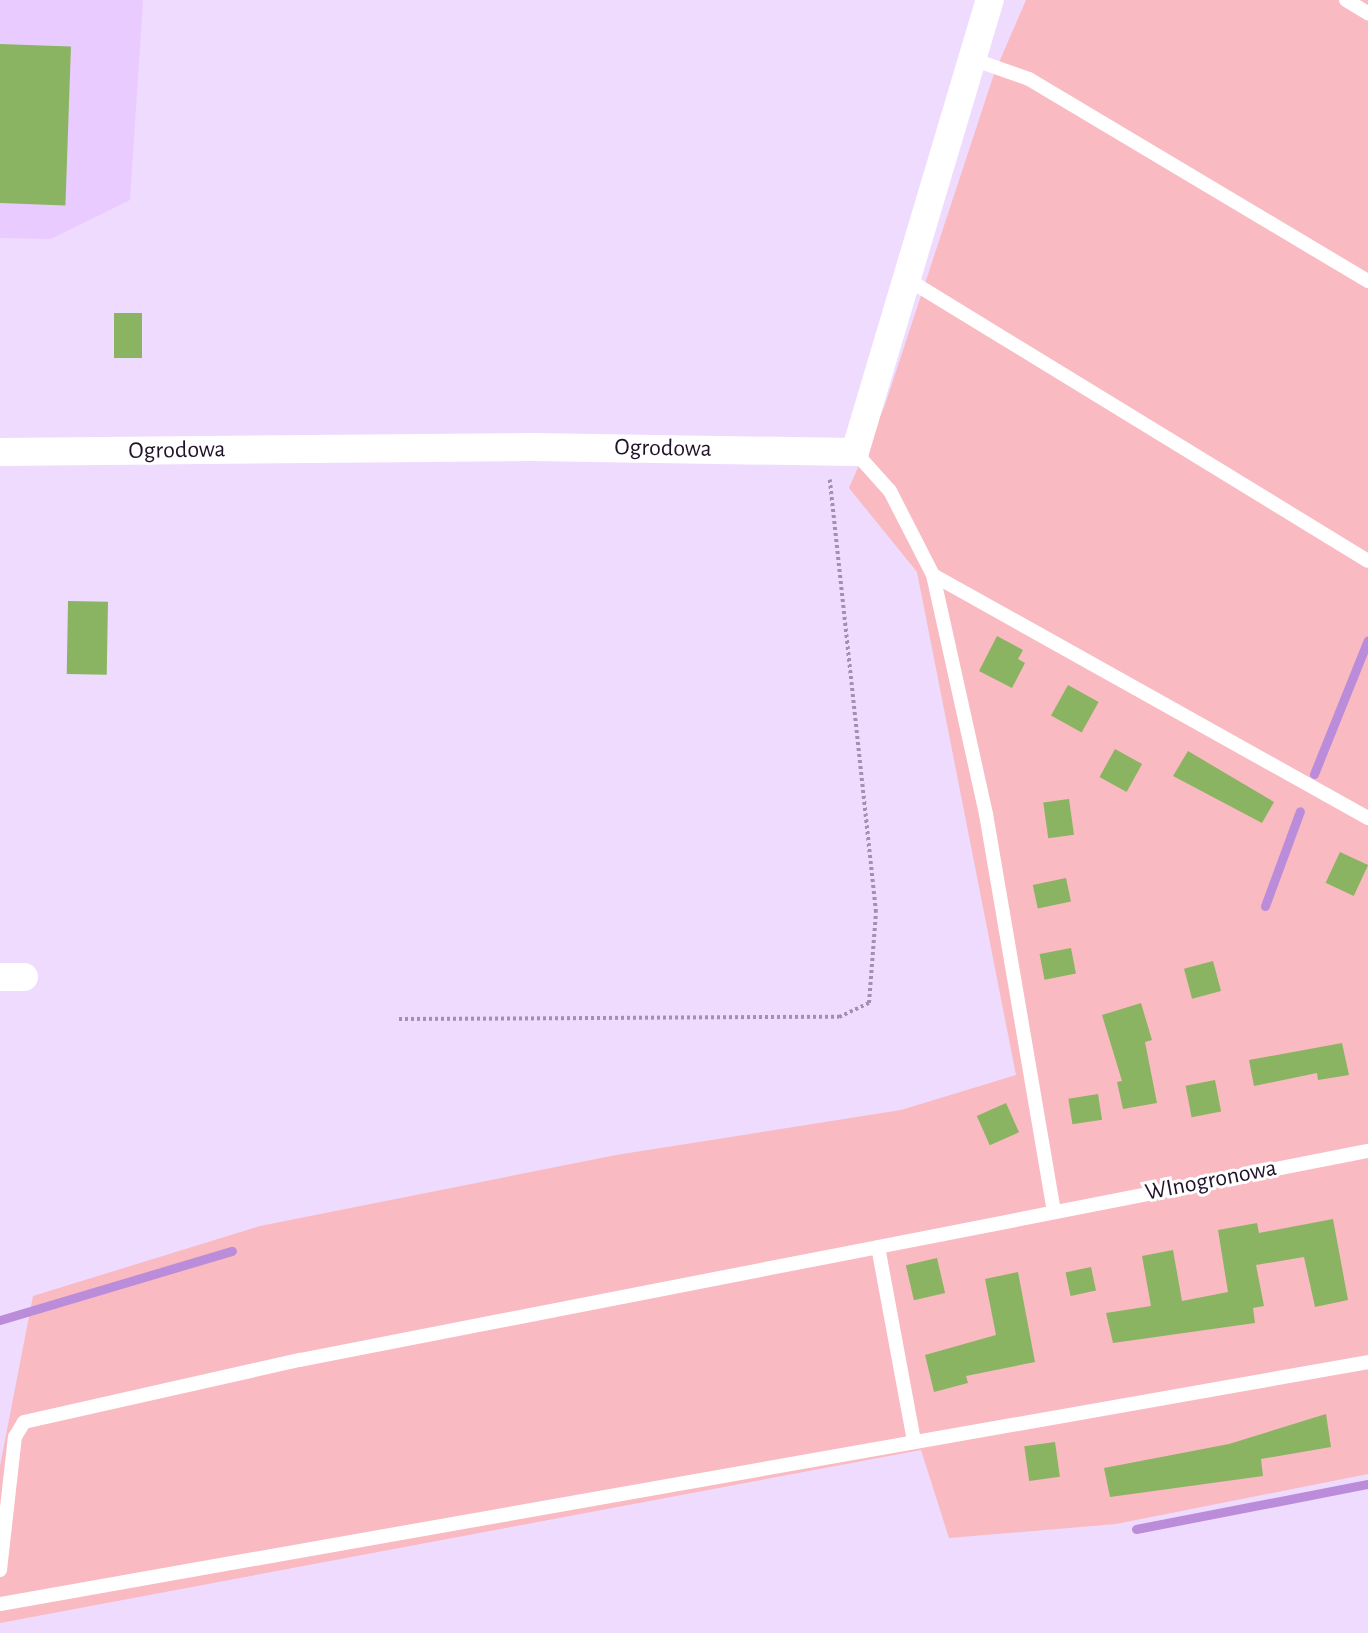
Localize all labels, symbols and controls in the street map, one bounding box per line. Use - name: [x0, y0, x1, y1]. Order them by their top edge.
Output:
- street label: Ogrodowa: [614, 434, 712, 464]
- street label: Ogrodowa: [128, 436, 226, 466]
- street label: WInogronowa: [1143, 1154, 1279, 1208]

